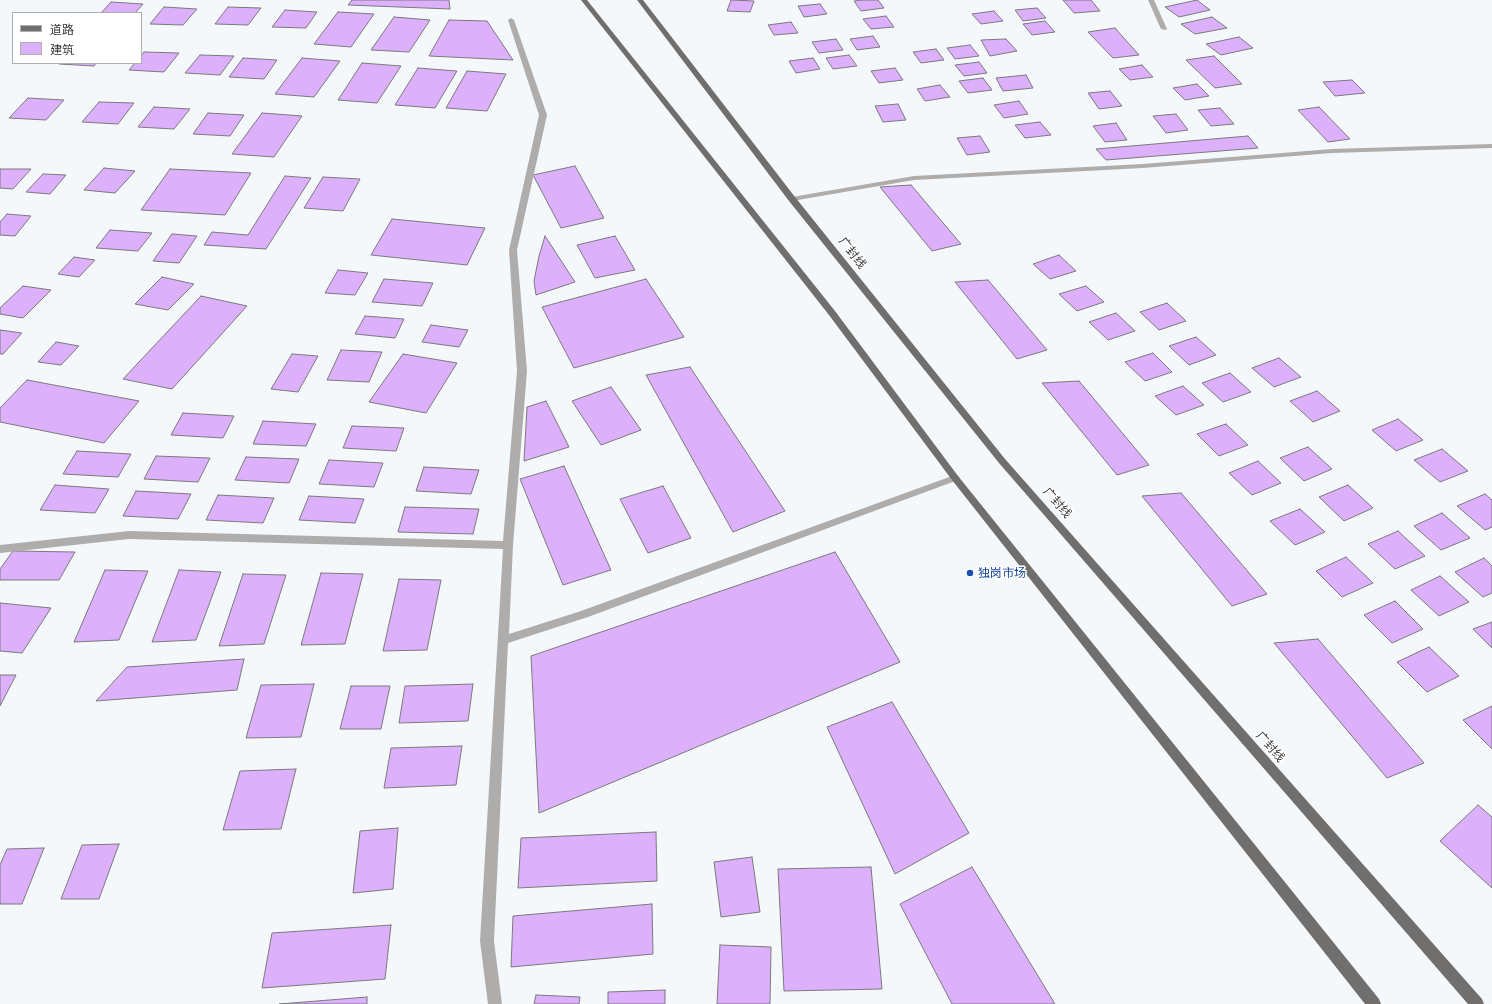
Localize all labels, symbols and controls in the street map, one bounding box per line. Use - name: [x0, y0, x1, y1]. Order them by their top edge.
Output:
- legend: [12, 12, 142, 64]
- text: 道路: [50, 22, 74, 37]
- text: 建筑: [50, 42, 74, 57]
- street label: 广封线: [835, 234, 869, 272]
- street label: 广封线: [1040, 485, 1074, 521]
- place label: 独岗市场: [978, 566, 1026, 580]
- marker: 独岗市场: [965, 568, 975, 578]
- street label: 广封线: [1253, 729, 1287, 765]

